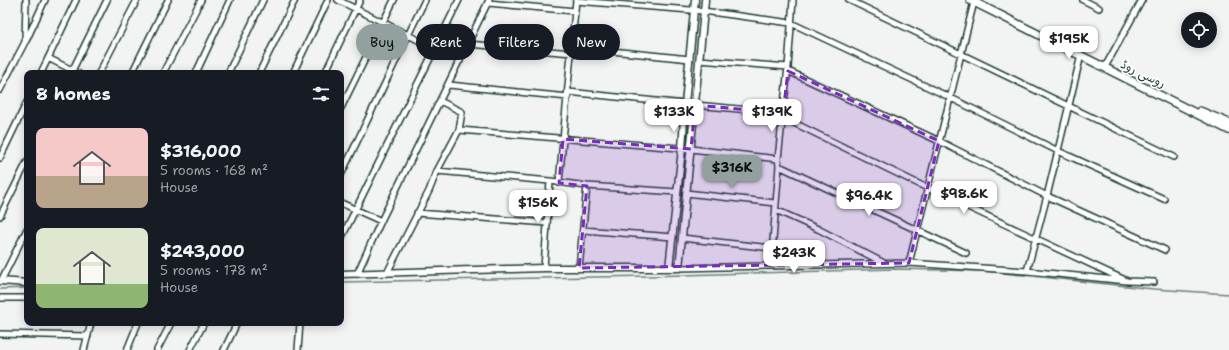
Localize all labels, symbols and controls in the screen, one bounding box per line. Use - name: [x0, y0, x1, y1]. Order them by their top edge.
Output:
- map controls: [1181, 12, 1217, 48]
- button: locate: [1181, 12, 1217, 48]
- chip: Buy: [356, 24, 408, 60]
- chip: Rent: [416, 24, 476, 60]
- chip: Filters: [484, 24, 554, 60]
- chip: New: [562, 24, 620, 60]
- pin: $195K: [1041, 26, 1097, 60]
- text: $195K: [1049, 30, 1089, 47]
- street label: روسی روڈ: [1118, 56, 1168, 92]
- text: 8 homes: [36, 83, 111, 105]
- icon: filters: [310, 83, 332, 105]
- pin: $133K: [646, 99, 702, 133]
- pin: $139K: [744, 99, 800, 133]
- text: $133K: [654, 103, 694, 120]
- text: $139K: [752, 103, 792, 120]
- text: $316,000: [160, 140, 241, 162]
- icon: home: [68, 144, 116, 192]
- pin: $316K: [704, 155, 760, 189]
- text: $316K: [712, 159, 752, 176]
- text: 5 rooms · 168 m²: [160, 162, 268, 179]
- text: House: [160, 179, 198, 196]
- pin: $98.6K: [931, 181, 997, 215]
- pin: $96.4K: [836, 183, 902, 217]
- text: $98.6K: [940, 185, 988, 202]
- text: $96.4K: [845, 187, 893, 204]
- pin: $156K: [510, 190, 566, 224]
- text: $156K: [518, 194, 558, 211]
- text: $243,000: [160, 240, 245, 262]
- pin: $243K: [766, 240, 822, 274]
- icon: home: [68, 244, 116, 292]
- text: $243K: [772, 244, 816, 261]
- text: 5 rooms · 178 m²: [160, 262, 268, 279]
- text: House: [160, 279, 198, 296]

